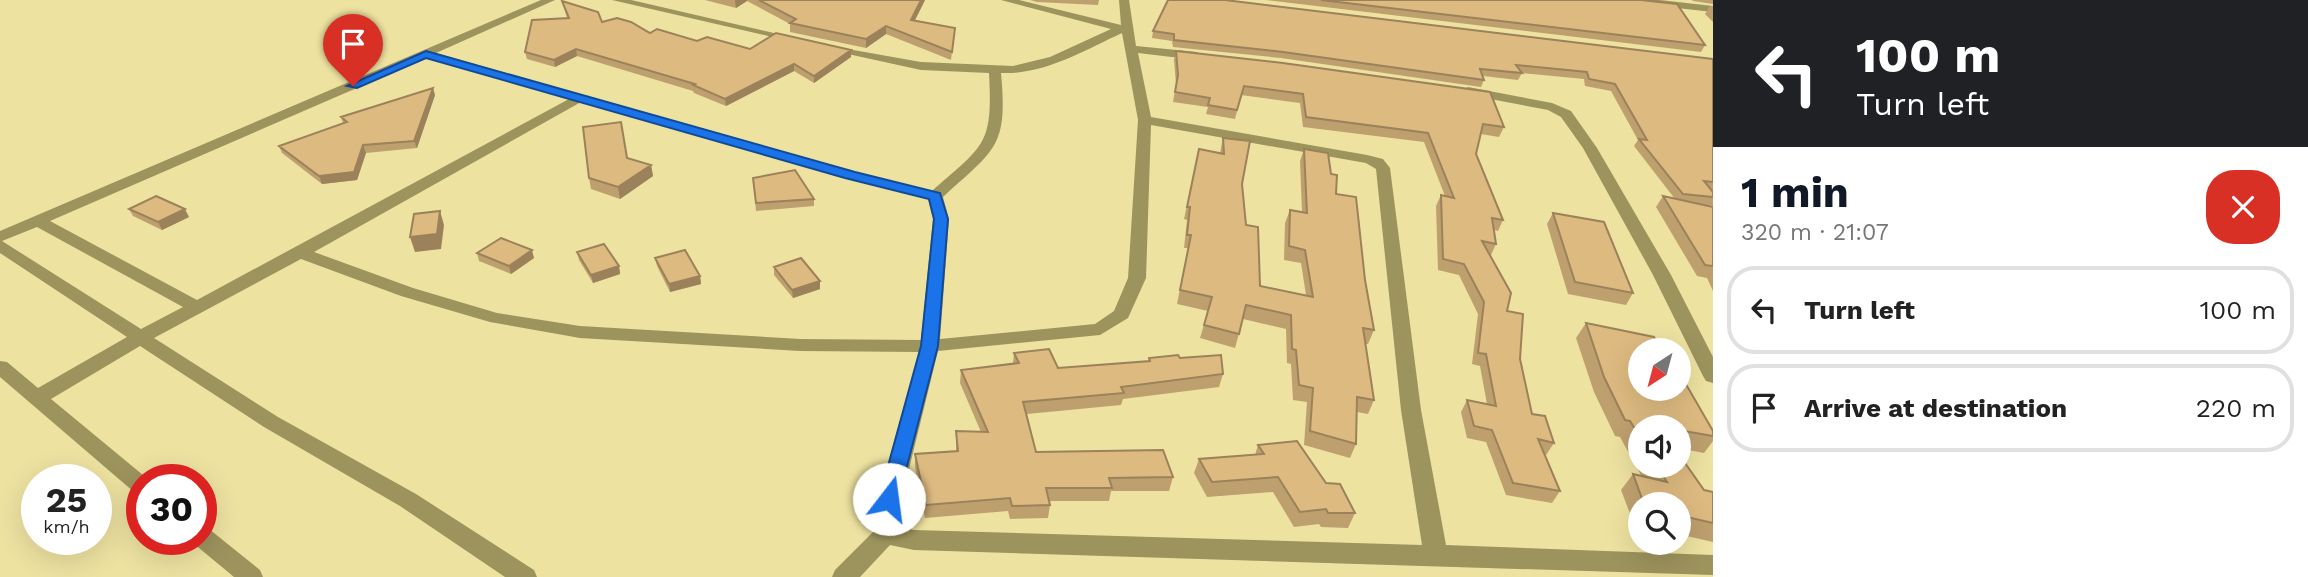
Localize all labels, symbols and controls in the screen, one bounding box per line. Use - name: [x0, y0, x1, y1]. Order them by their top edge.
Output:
- pin: [323, 14, 383, 86]
- icon: arrive: [334, 25, 372, 63]
- text: 100 m: [1856, 26, 2000, 84]
- icon: left: [1741, 28, 1832, 119]
- text: Turn left: [1856, 85, 1989, 123]
- text: 1 min: [1741, 168, 1849, 217]
- button: close: [2206, 170, 2280, 244]
- text: 320 m · 21:07: [1741, 219, 1889, 246]
- icon: left: [1745, 291, 1783, 329]
- text: Turn left: [1804, 295, 1915, 325]
- text: 100 m: [2200, 295, 2276, 325]
- north arrow: [1628, 338, 1690, 401]
- map controls: [1628, 338, 1691, 555]
- icon: arrive: [1745, 389, 1783, 427]
- text: Arrive at destination: [1804, 393, 2067, 423]
- text: 220 m: [2196, 393, 2276, 423]
- button: sound: [1628, 415, 1691, 478]
- position arrow: [852, 462, 926, 536]
- speed limit sign: 30: [126, 464, 217, 555]
- text: 25: [46, 479, 87, 521]
- button: search: [1628, 492, 1691, 555]
- text: km/h: [43, 516, 90, 537]

